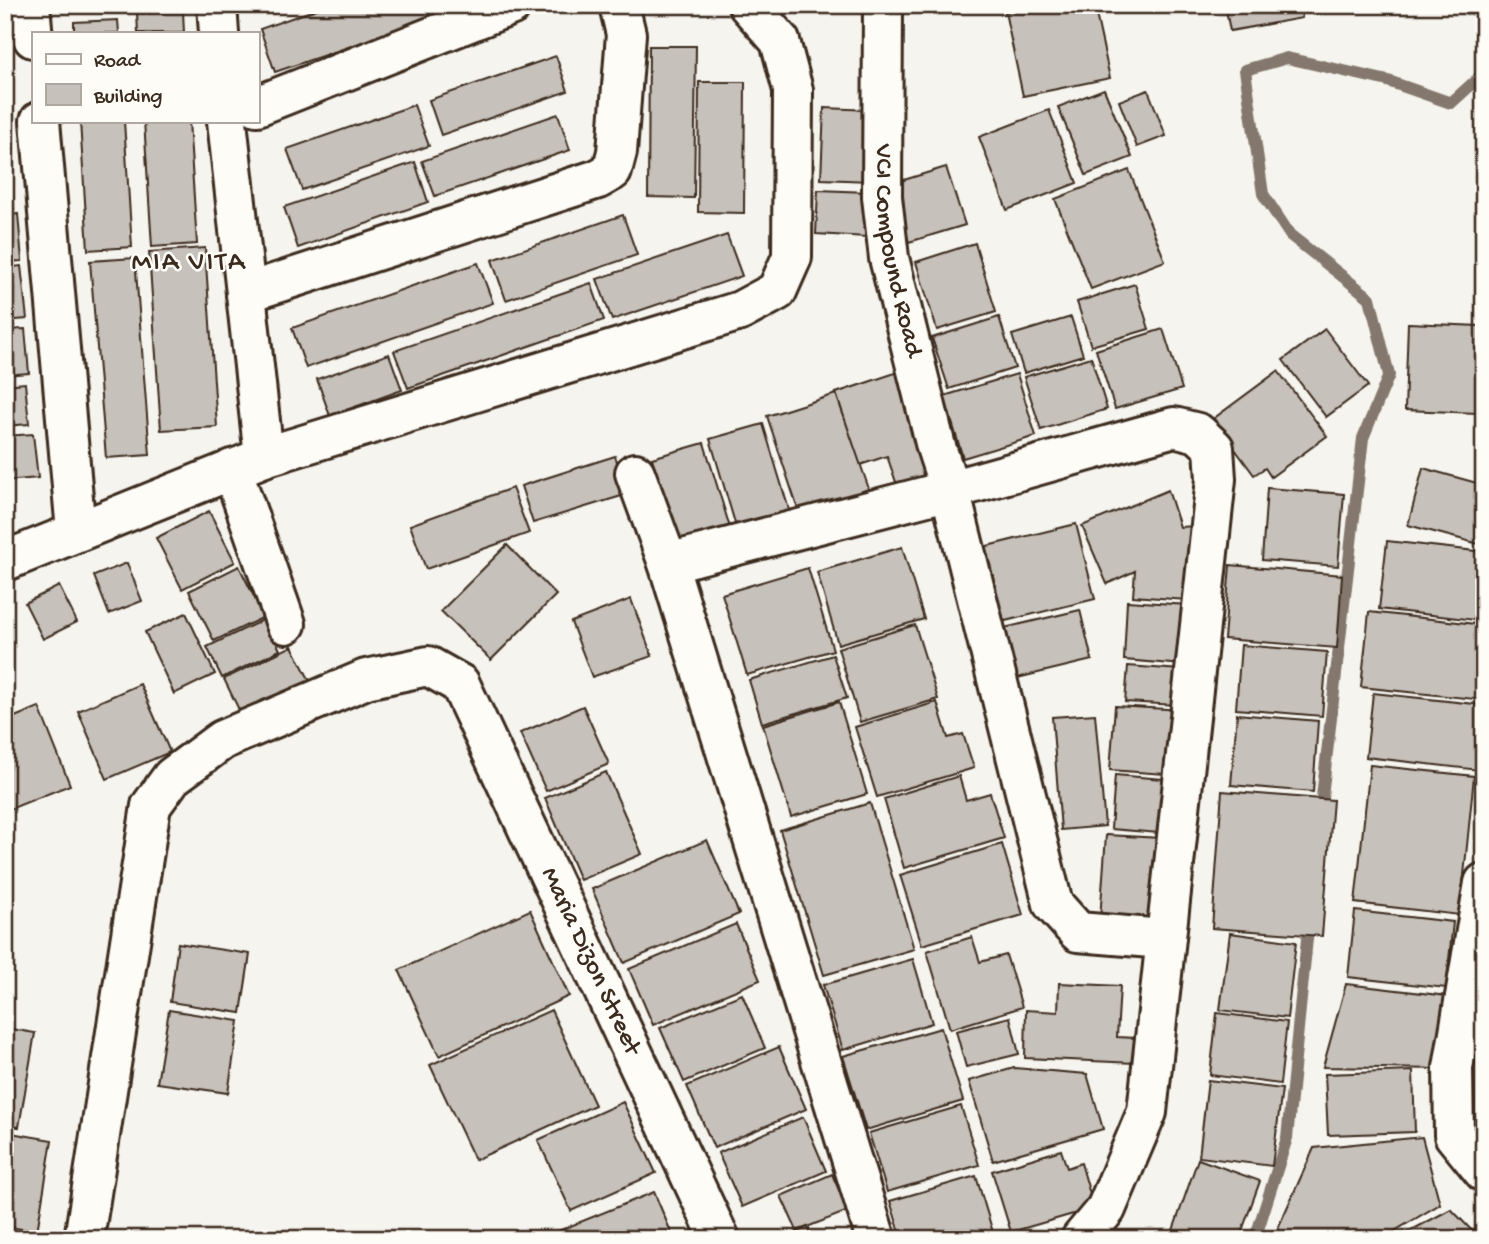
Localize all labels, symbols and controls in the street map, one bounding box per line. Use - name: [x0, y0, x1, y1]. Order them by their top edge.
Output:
- legend: [32, 32, 259, 122]
- text: Road: [94, 50, 142, 75]
- text: Building: [93, 86, 163, 111]
- street label: VCI Compound Road: [866, 143, 929, 362]
- district label: MIA VITA: [132, 247, 246, 280]
- street label: Maria Dizon Street: [533, 863, 648, 1062]

